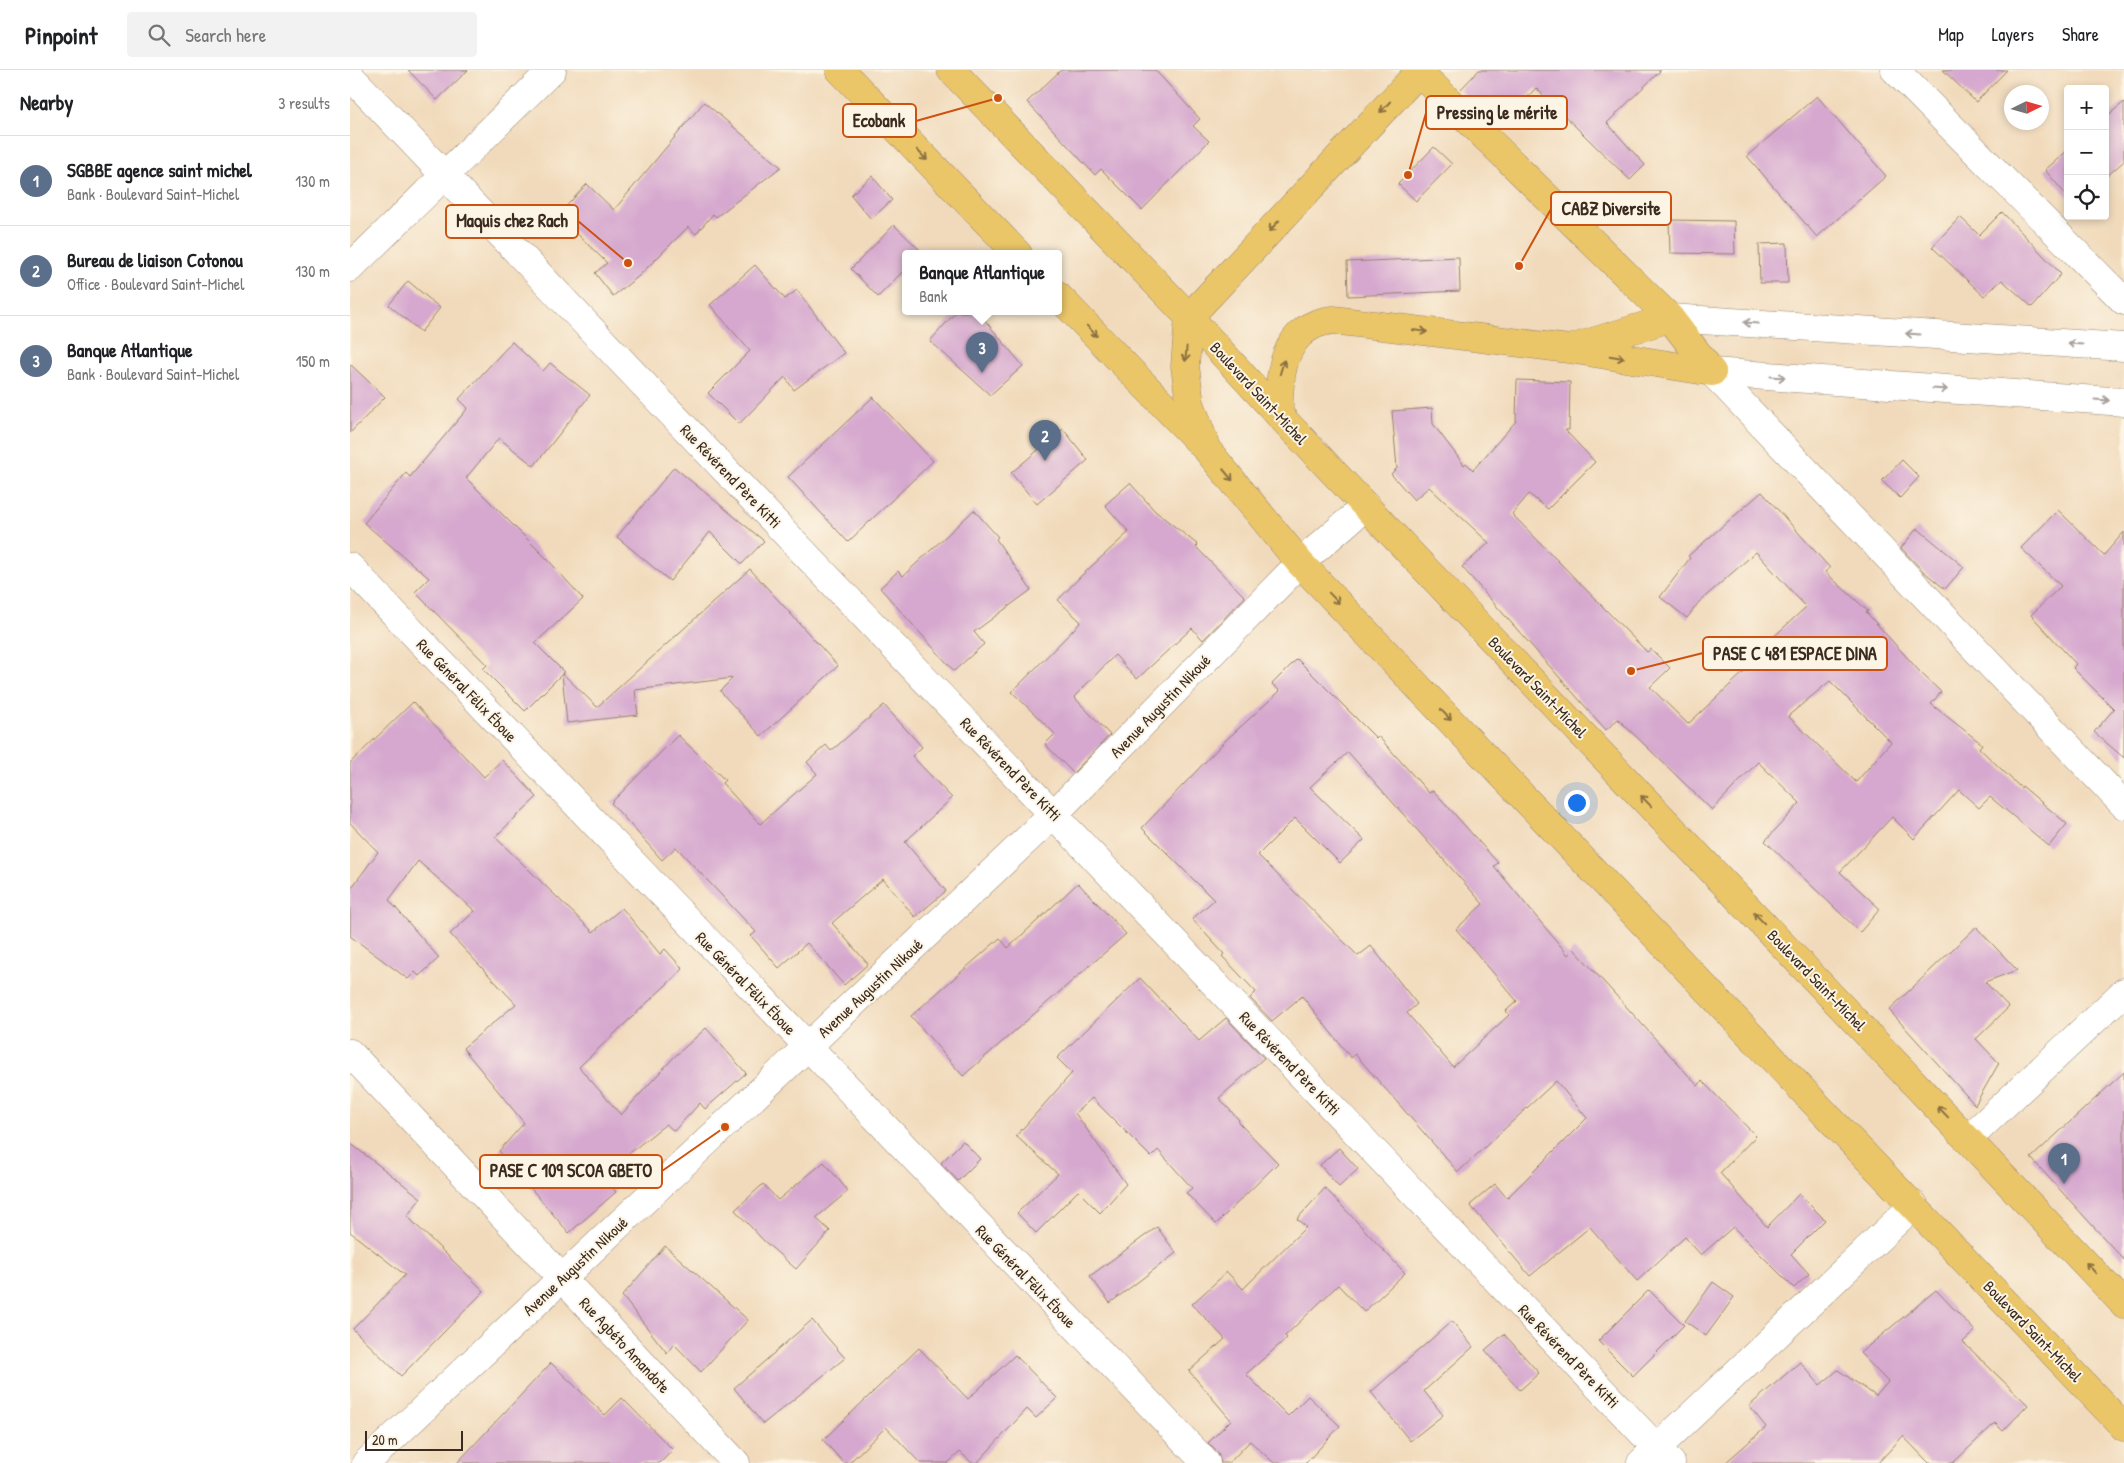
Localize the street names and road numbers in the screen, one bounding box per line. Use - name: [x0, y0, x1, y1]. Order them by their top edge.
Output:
- street label: Boulevard Saint-Michel: [1205, 337, 1313, 450]
- street label: Rue Révérend Père Kitti: [676, 419, 786, 533]
- street label: Boulevard Saint-Michel: [1484, 631, 1593, 743]
- street label: Rue Général Félix Éboue: [412, 634, 522, 747]
- street label: Avenue Augustin Nikoué: [1105, 649, 1216, 763]
- street label: Rue Révérend Père Kitti: [956, 712, 1066, 826]
- street label: Boulevard Saint-Michel: [1763, 924, 1872, 1036]
- street label: Rue Général Félix Éboue: [691, 927, 801, 1040]
- street label: Avenue Augustin Nikoué: [813, 933, 928, 1042]
- street label: Rue Révérend Père Kitti: [1235, 1006, 1345, 1120]
- street label: Avenue Augustin Nikoué: [518, 1211, 633, 1320]
- street label: Rue Général Félix Éboue: [971, 1220, 1081, 1333]
- street label: Boulevard Saint-Michel: [1979, 1275, 2088, 1387]
- street label: Rue Agbéto Amandote: [575, 1292, 676, 1398]
- street label: Rue Révérend Père Kitti: [1514, 1299, 1624, 1413]

